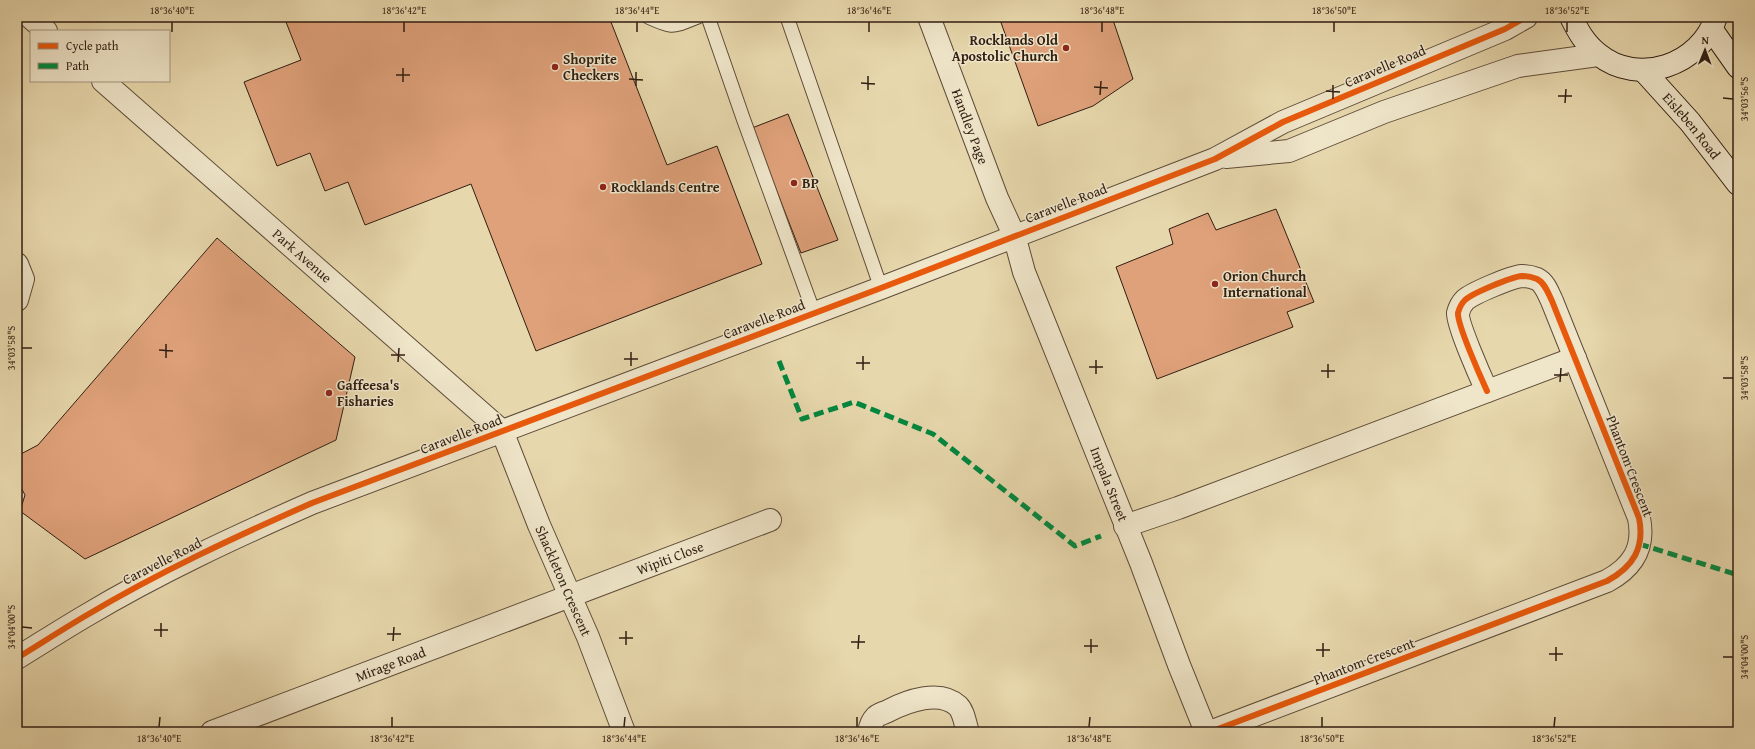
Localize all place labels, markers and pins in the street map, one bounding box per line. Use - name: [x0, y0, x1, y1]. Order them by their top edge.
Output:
- place label: Rocklands Old Apostolic Church: [952, 30, 1059, 66]
- marker: Rocklands Old Apostolic Church: [1061, 43, 1071, 53]
- place label: Shoprite Checkers: [563, 49, 619, 85]
- marker: Shoprite Checkers: [550, 62, 560, 72]
- place label: BP: [802, 173, 819, 193]
- place label: Rocklands Centre: [611, 177, 720, 197]
- marker: BP: [789, 178, 799, 188]
- marker: Rocklands Centre: [598, 182, 608, 192]
- place label: Orion Church International: [1223, 266, 1308, 302]
- marker: Orion Church International: [1210, 279, 1220, 289]
- place label: Gaffeesa's Fisharies: [337, 375, 399, 411]
- marker: Gaffeesa's Fisharies: [324, 388, 334, 398]

